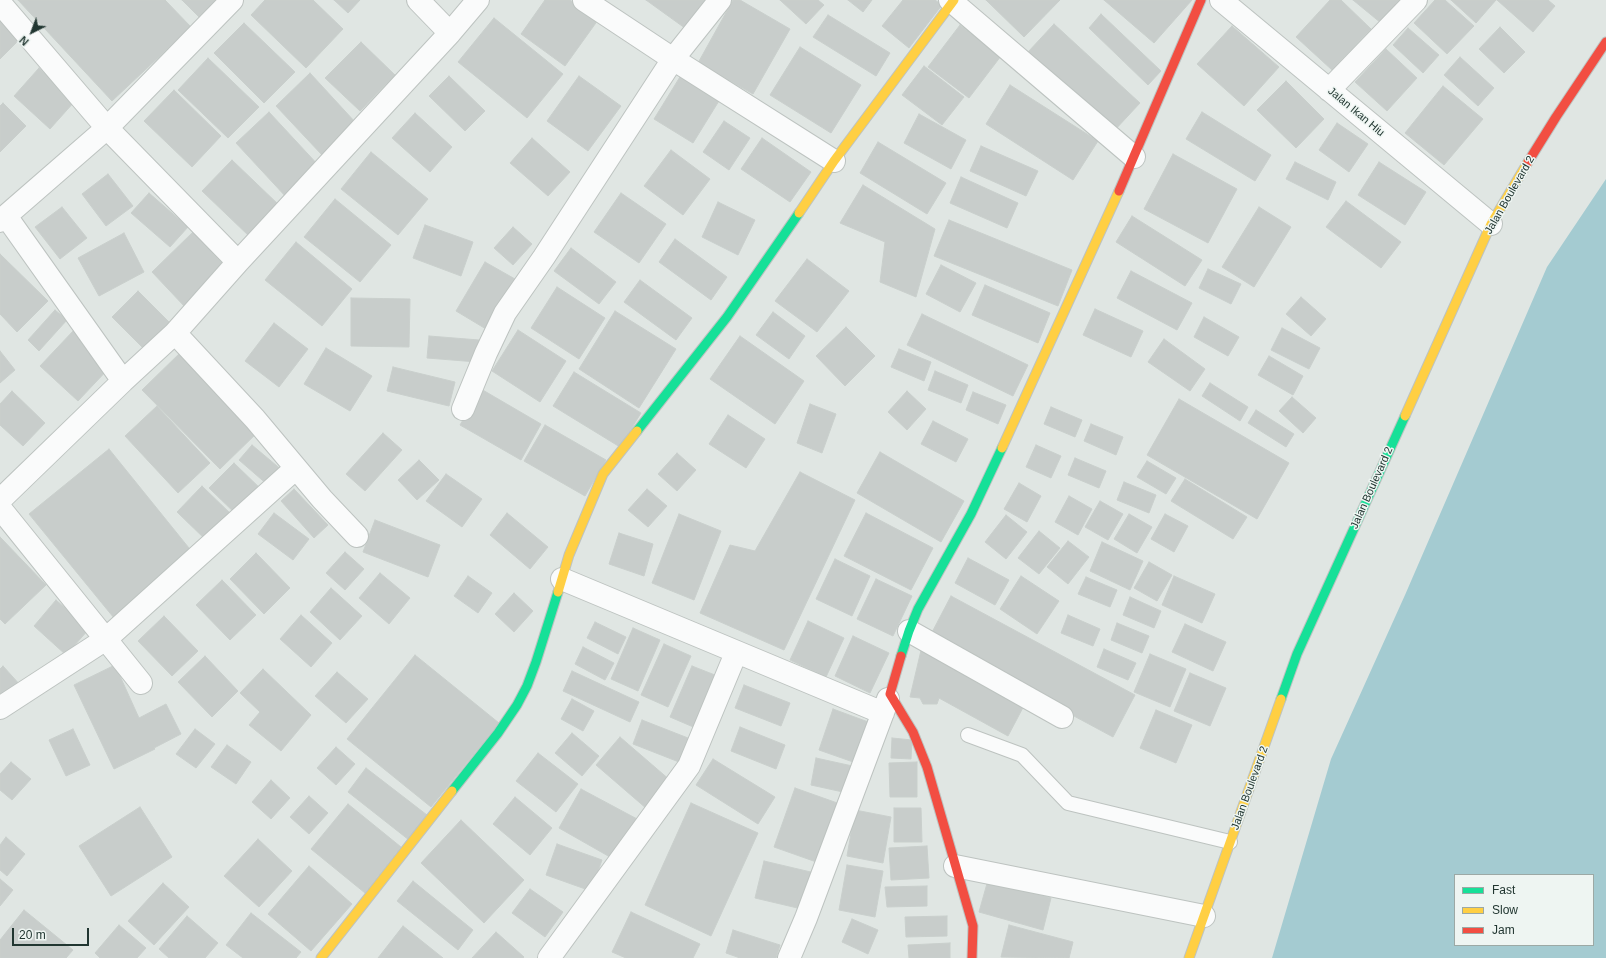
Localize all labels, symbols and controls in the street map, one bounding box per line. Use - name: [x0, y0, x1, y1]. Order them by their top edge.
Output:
- north arrow: [12, 12, 52, 52]
- text: N: [17, 34, 31, 48]
- street label: Jalan Ikan Hiu: [1325, 85, 1387, 139]
- street label: Jalan Boulevard 2: [1482, 154, 1538, 236]
- street label: Jalan Boulevard 2: [1348, 445, 1396, 531]
- street label: Jalan Boulevard 2: [1229, 744, 1271, 832]
- legend: [1454, 874, 1594, 946]
- text: Fast: [1492, 883, 1515, 897]
- text: Slow: [1492, 903, 1518, 917]
- scale bar: [14, 920, 91, 946]
- text: Jam: [1492, 923, 1515, 937]
- text: 20 m: [19, 928, 46, 942]

